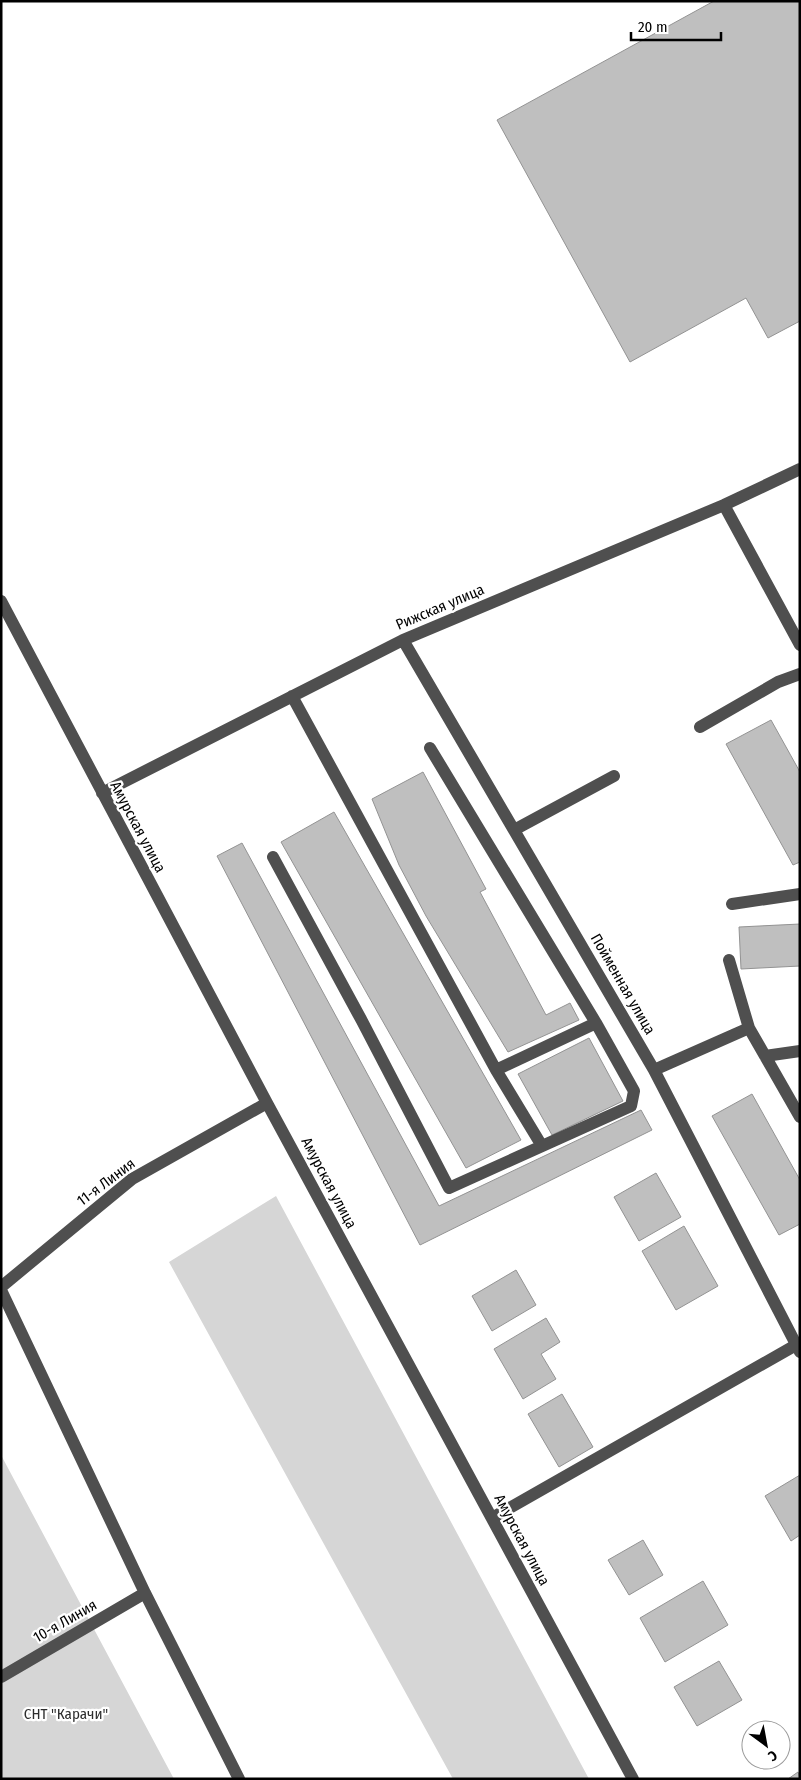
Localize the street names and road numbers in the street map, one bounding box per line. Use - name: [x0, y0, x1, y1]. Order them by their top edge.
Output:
- street label: Рижская улица: [393, 580, 487, 634]
- street label: Амурская улица: [106, 778, 170, 876]
- street label: Пойменная улица: [587, 930, 659, 1038]
- street label: Амурская улица: [297, 1134, 361, 1232]
- street label: 11-я Линия: [73, 1154, 139, 1210]
- street label: Амурская улица: [490, 1491, 554, 1589]
- street label: 10-я Линия: [30, 1596, 100, 1646]

